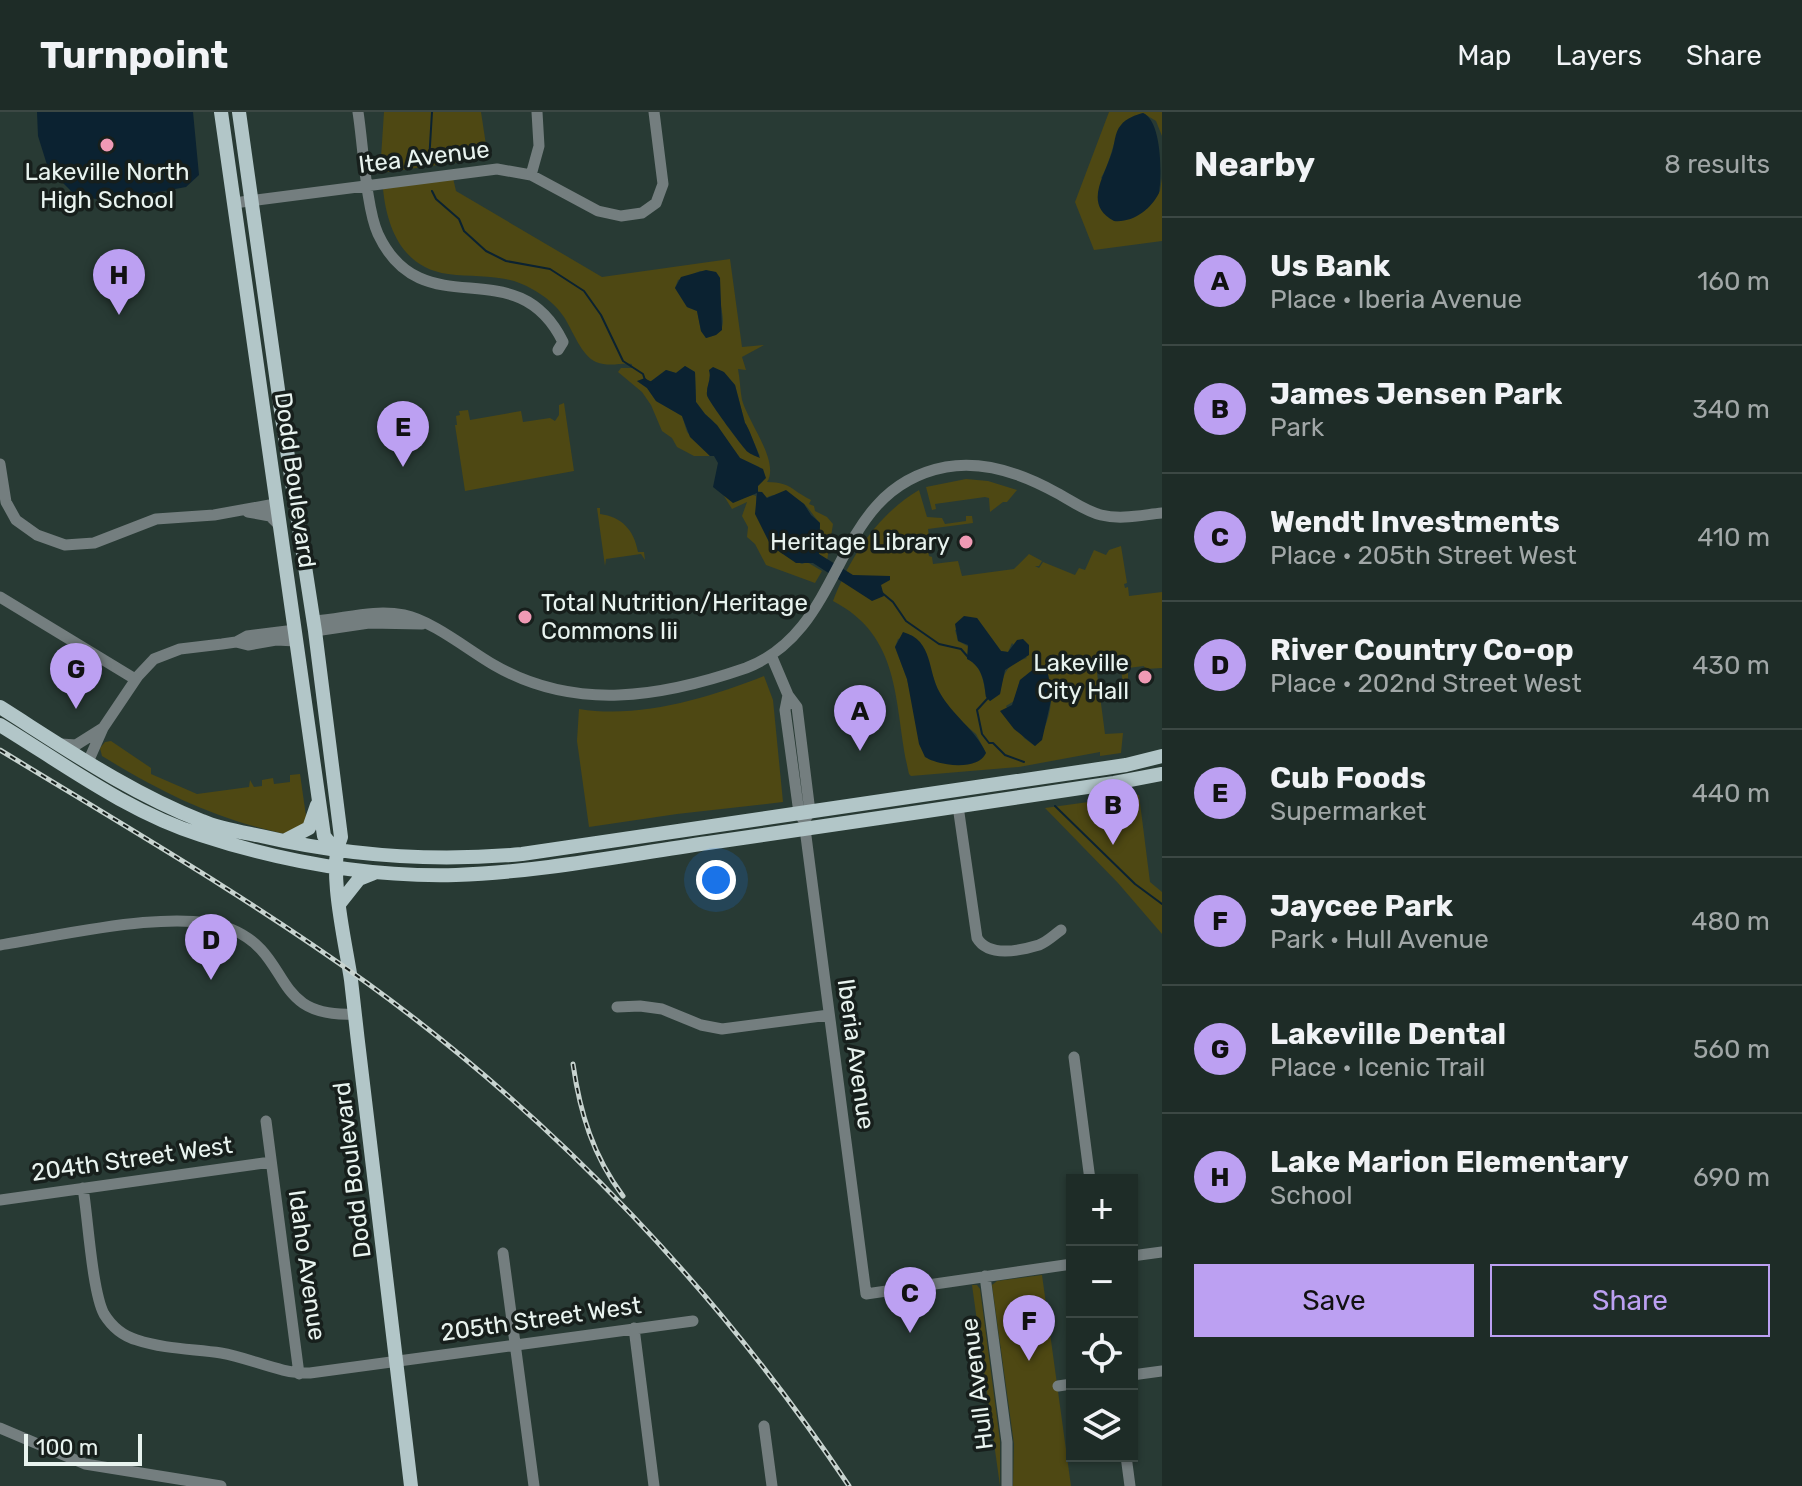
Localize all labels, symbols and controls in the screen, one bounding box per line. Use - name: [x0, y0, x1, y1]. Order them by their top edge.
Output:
- text: Turnpoint: [40, 32, 228, 78]
- text: Map: [1457, 39, 1512, 72]
- text: Layers: [1556, 39, 1642, 72]
- text: Share: [1686, 39, 1762, 72]
- street label: Itea Avenue: [357, 135, 491, 179]
- marker: Lakeville North High School: [98, 136, 116, 154]
- text: Nearby: [1194, 144, 1315, 185]
- text: 8 results: [1664, 149, 1770, 180]
- place label: Lakeville North High School: [24, 158, 190, 214]
- text: Us Bank: [1270, 248, 1390, 284]
- pin: H: [93, 249, 145, 315]
- text: A: [1211, 266, 1229, 297]
- text: 160 m: [1697, 266, 1770, 297]
- text: Place · Iberia Avenue: [1270, 284, 1522, 315]
- text: James Jensen Park: [1270, 376, 1562, 412]
- street label: Dodd Boulevard: [269, 390, 321, 570]
- text: B: [1211, 394, 1229, 425]
- text: 340 m: [1692, 394, 1770, 425]
- pin: E: [377, 401, 429, 467]
- text: Park: [1270, 412, 1324, 443]
- text: Wendt Investments: [1270, 504, 1560, 540]
- text: C: [1211, 522, 1229, 553]
- text: 410 m: [1697, 522, 1770, 553]
- place label: Heritage Library: [770, 528, 950, 556]
- marker: Heritage Library: [957, 533, 975, 551]
- text: Place · 205th Street West: [1270, 540, 1577, 571]
- place label: Total Nutrition/Heritage Commons Iii: [541, 589, 808, 645]
- marker: Total Nutrition/Heritage Commons Iii: [516, 608, 534, 626]
- text: River Country Co-op: [1270, 632, 1574, 668]
- pin: G: [50, 643, 102, 709]
- place label: Lakeville City Hall: [1033, 649, 1129, 705]
- text: D: [1211, 650, 1229, 681]
- text: 430 m: [1692, 650, 1770, 681]
- marker: Lakeville City Hall: [1136, 668, 1154, 686]
- text: Place · 202nd Street West: [1270, 668, 1582, 699]
- pin: A: [834, 685, 886, 751]
- text: Cub Foods: [1270, 760, 1426, 796]
- text: E: [1212, 778, 1228, 809]
- text: 440 m: [1692, 778, 1770, 809]
- pin: B: [1087, 779, 1139, 845]
- text: Supermarket: [1270, 796, 1427, 827]
- your location: [696, 860, 736, 900]
- text: Jaycee Park: [1270, 888, 1453, 924]
- text: F: [1212, 906, 1228, 937]
- text: 480 m: [1691, 906, 1770, 937]
- pin: D: [185, 914, 237, 980]
- text: Park · Hull Avenue: [1270, 924, 1489, 955]
- street label: Iberia Avenue: [832, 977, 880, 1131]
- text: Lakeville Dental: [1270, 1016, 1506, 1052]
- text: G: [1211, 1034, 1229, 1065]
- text: 560 m: [1693, 1034, 1770, 1065]
- text: Place · Icenic Trail: [1270, 1052, 1485, 1083]
- street label: Dodd Boulevard: [327, 1080, 377, 1260]
- street label: 204th Street West: [30, 1131, 234, 1187]
- text: Lake Marion Elementary: [1270, 1144, 1629, 1180]
- text: H: [1210, 1162, 1230, 1193]
- text: 690 m: [1693, 1162, 1770, 1193]
- map controls: [1066, 1174, 1138, 1462]
- button: +: [1066, 1174, 1138, 1246]
- text: School: [1270, 1180, 1353, 1211]
- street label: Idaho Avenue: [283, 1188, 331, 1342]
- button: −: [1066, 1246, 1138, 1318]
- button: Save: [1194, 1264, 1474, 1337]
- button: Share: [1490, 1264, 1770, 1337]
- pin: C: [884, 1267, 936, 1333]
- street label: 205th Street West: [439, 1291, 643, 1347]
- pin: F: [1003, 1295, 1055, 1361]
- street label: Hull Avenue: [955, 1317, 999, 1451]
- button: locate: [1066, 1318, 1138, 1390]
- button: layers: [1066, 1390, 1138, 1462]
- scale bar: [24, 1430, 142, 1466]
- text: 100 m: [36, 1434, 98, 1461]

